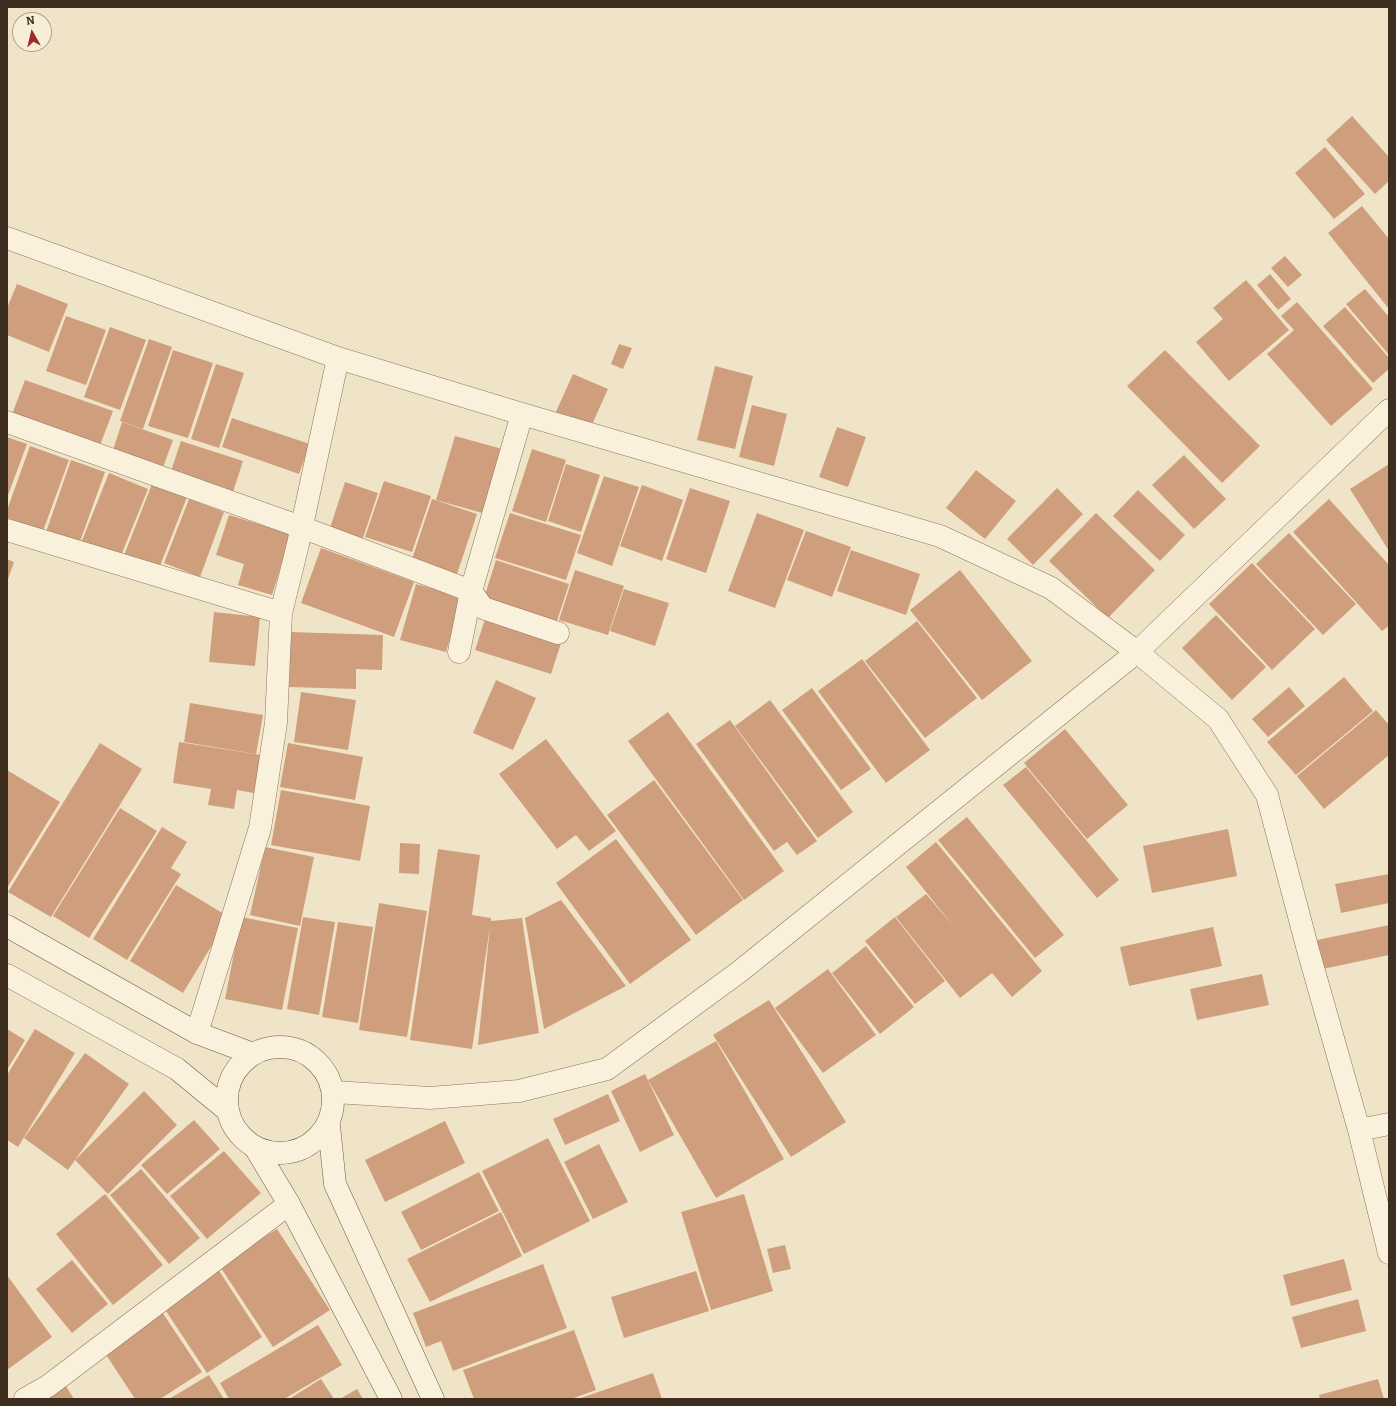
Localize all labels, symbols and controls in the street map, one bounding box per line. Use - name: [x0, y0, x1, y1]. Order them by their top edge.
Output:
- north arrow: [12, 12, 52, 52]
- text: N: [25, 14, 36, 28]

